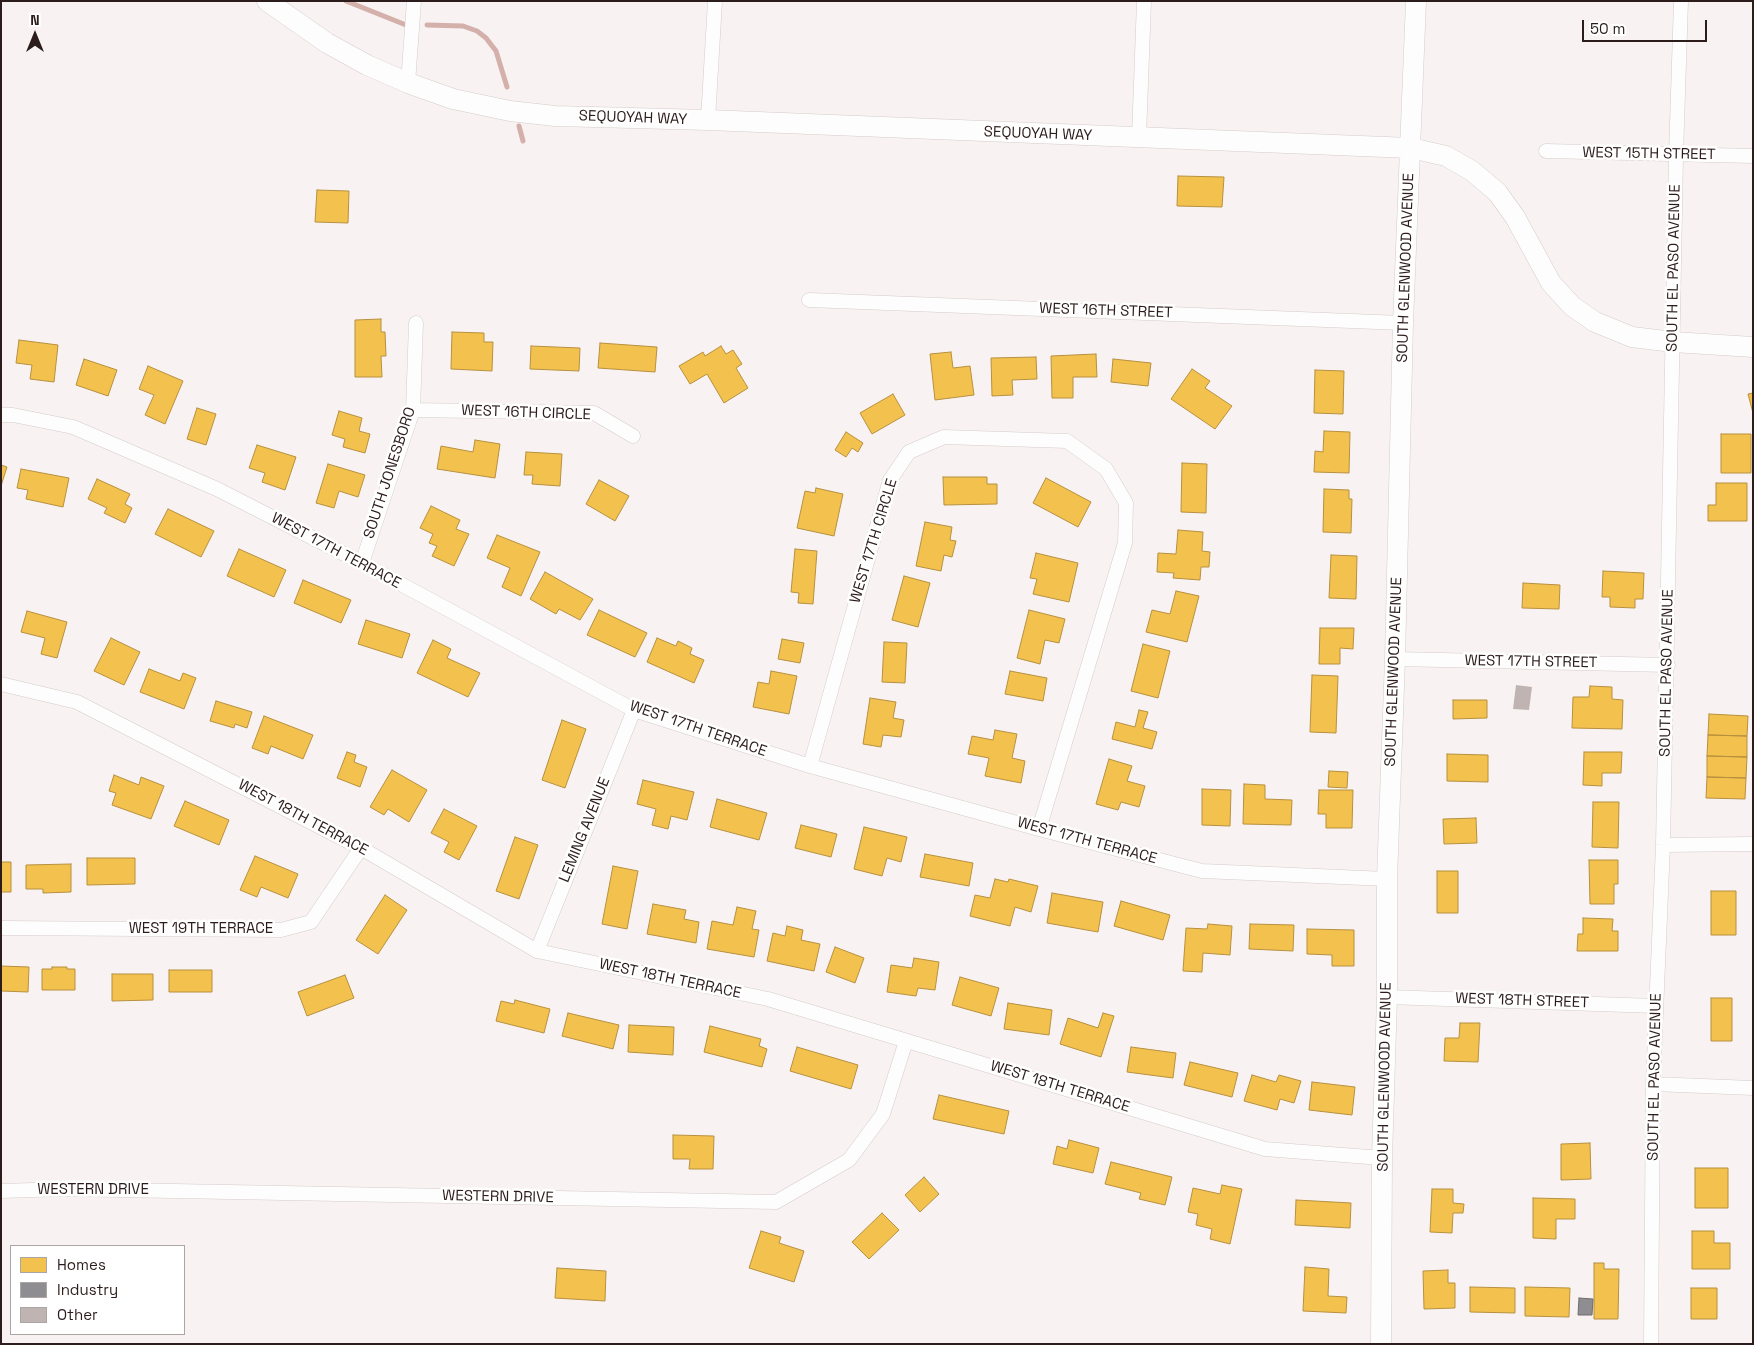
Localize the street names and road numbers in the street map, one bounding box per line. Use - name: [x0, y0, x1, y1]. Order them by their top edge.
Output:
- street label: SEQUOYAH WAY: [578, 107, 688, 129]
- street label: SEQUOYAH WAY: [983, 123, 1093, 145]
- street label: WEST 15TH STREET: [1582, 144, 1716, 164]
- street label: SOUTH GLENWOOD AVENUE: [1394, 173, 1418, 363]
- street label: SOUTH EL PASO AVENUE: [1664, 184, 1684, 352]
- street label: WEST 16TH STREET: [1039, 300, 1173, 322]
- street label: WEST 16TH CIRCLE: [461, 402, 591, 424]
- street label: SOUTH JONESBORO: [360, 405, 420, 541]
- street label: WEST 17TH CIRCLE: [846, 477, 902, 605]
- street label: WEST 17TH TERRACE: [268, 509, 404, 593]
- street label: SOUTH GLENWOOD AVENUE: [1382, 577, 1406, 767]
- street label: SOUTH EL PASO AVENUE: [1657, 589, 1677, 757]
- street label: WEST 17TH STREET: [1464, 652, 1598, 672]
- street label: WEST 17TH TERRACE: [627, 697, 769, 761]
- street label: LEMING AVENUE: [556, 775, 614, 885]
- street label: WEST 18TH TERRACE: [235, 776, 371, 860]
- street label: WEST 17TH TERRACE: [1015, 814, 1159, 868]
- street label: WEST 19TH TERRACE: [129, 920, 273, 938]
- street label: WEST 18TH TERRACE: [597, 955, 743, 1003]
- street label: SOUTH GLENWOOD AVENUE: [1374, 982, 1396, 1172]
- street label: WEST 18TH STREET: [1455, 990, 1589, 1012]
- street label: SOUTH EL PASO AVENUE: [1645, 993, 1665, 1161]
- street label: WEST 18TH TERRACE: [988, 1057, 1132, 1117]
- street label: WESTERN DRIVE: [37, 1181, 149, 1199]
- street label: WESTERN DRIVE: [442, 1187, 554, 1207]

